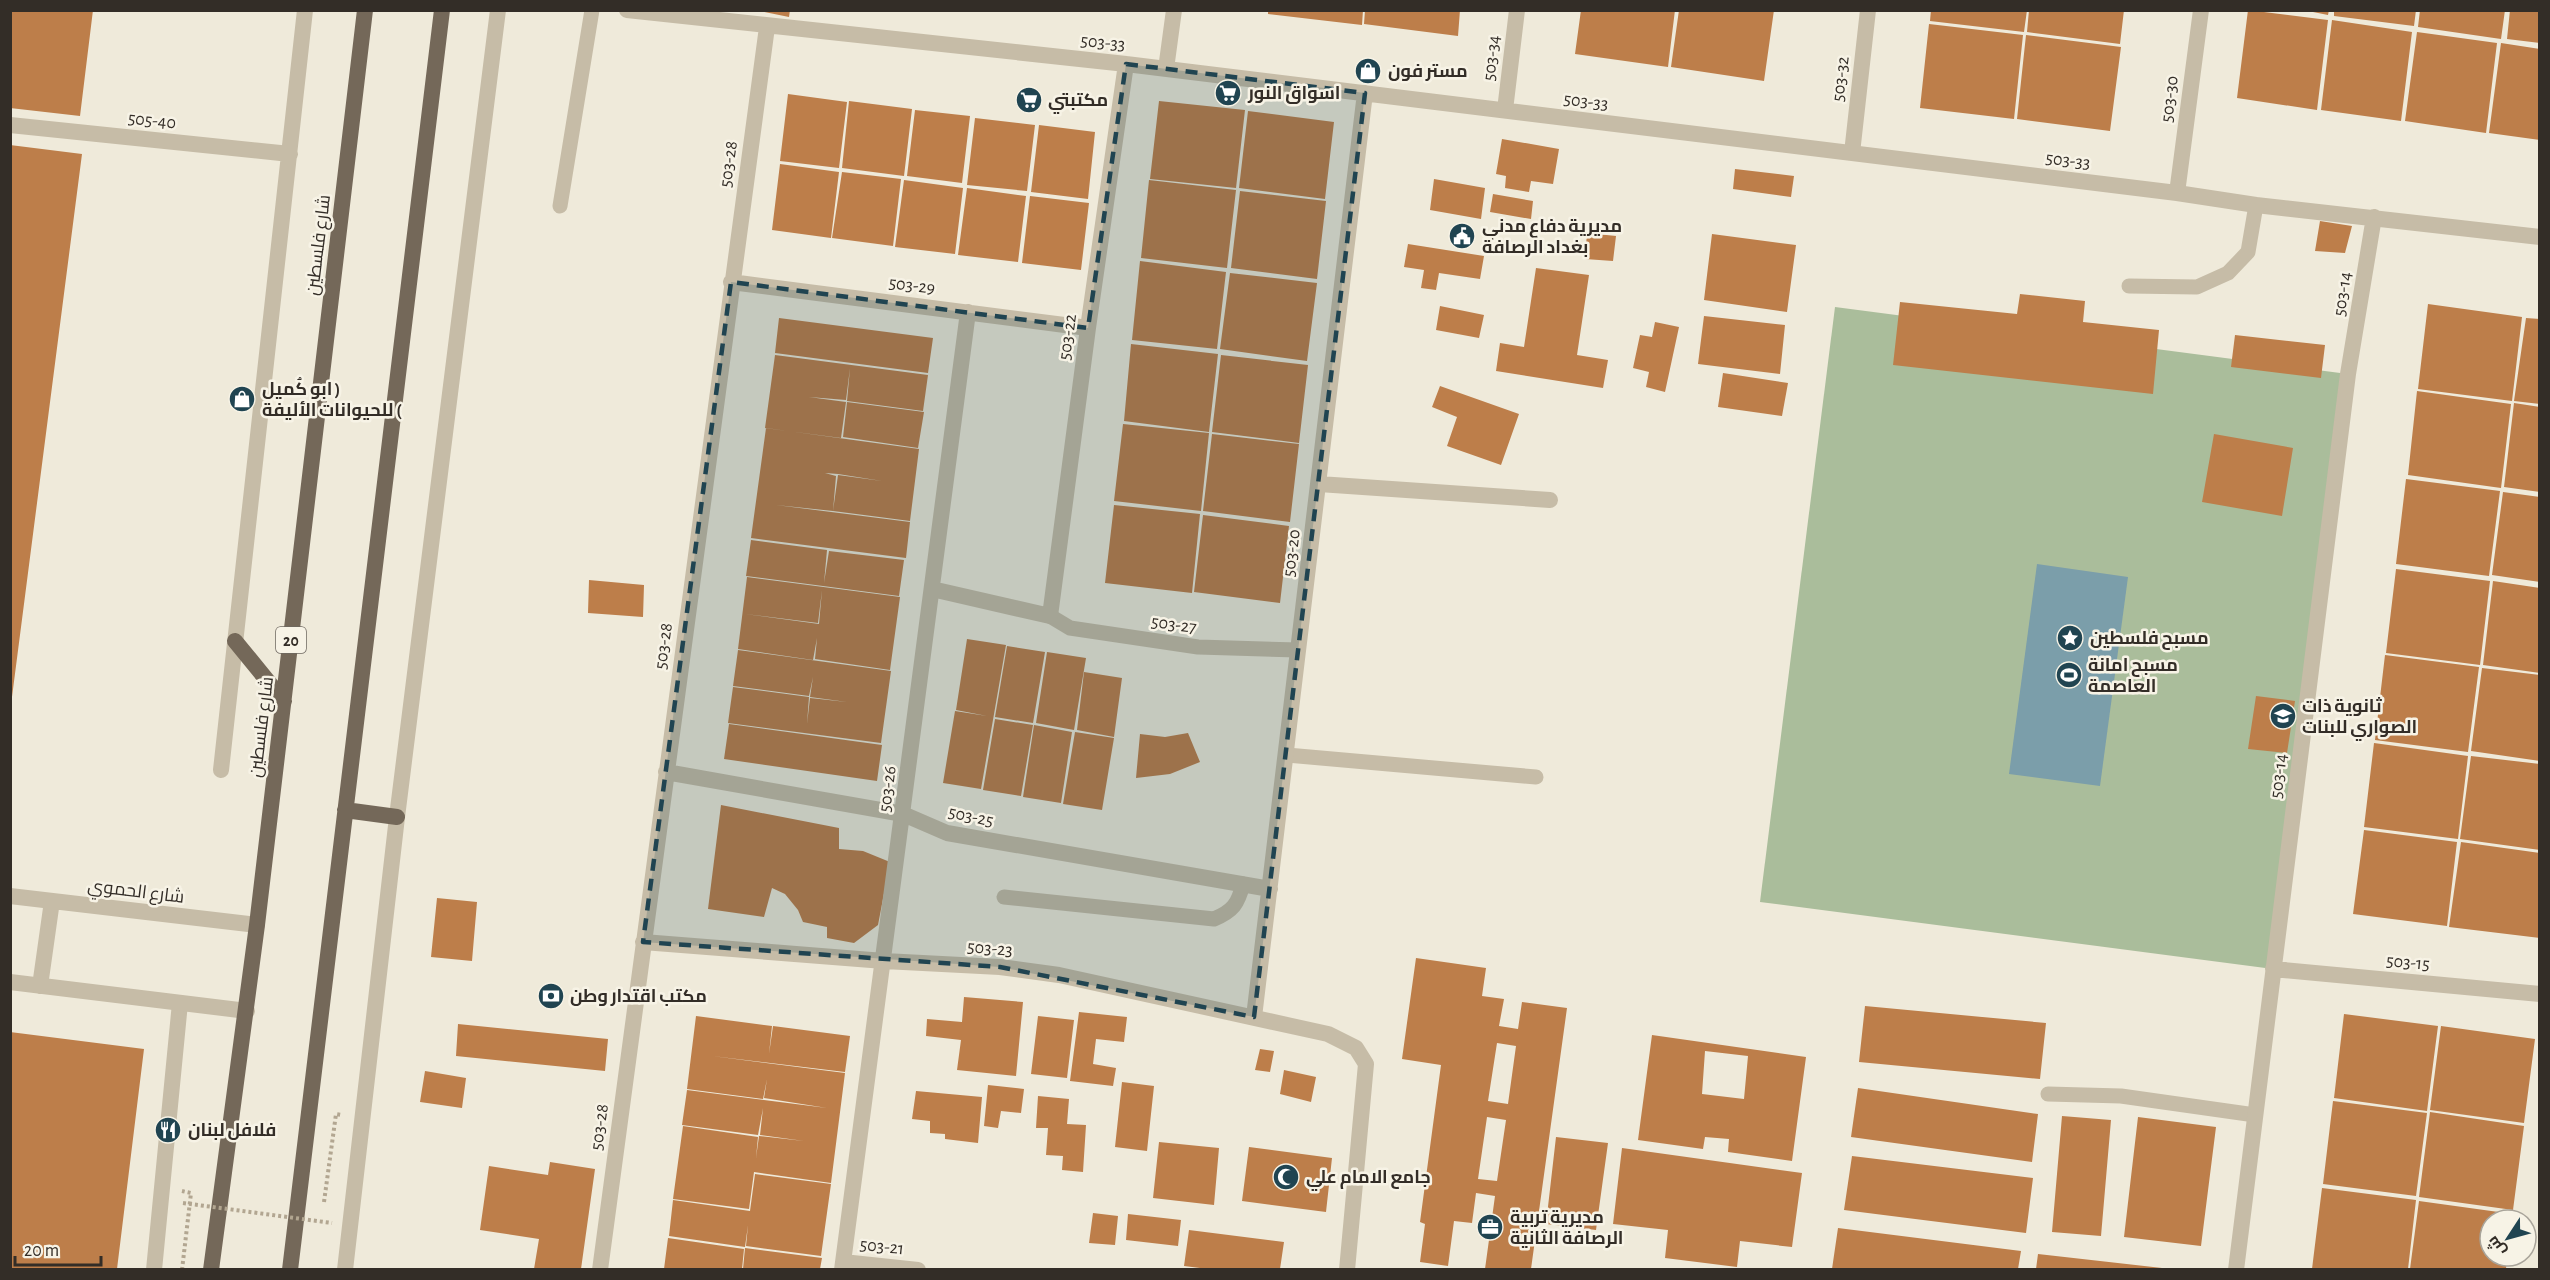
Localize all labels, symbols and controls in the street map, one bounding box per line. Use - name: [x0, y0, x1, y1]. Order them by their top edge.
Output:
- street label: 503-33: [1080, 32, 1126, 54]
- street label: 503-34: [1480, 34, 1504, 82]
- street label: 503-32: [1829, 55, 1853, 103]
- shop icon: مستر فون: [1353, 56, 1383, 86]
- place label: مستر فون: [1388, 63, 1468, 82]
- street label: 503-30: [2158, 75, 2182, 123]
- supermarket icon: اسواق النور: [1213, 78, 1243, 108]
- supermarket icon: مكتبتي: [1014, 85, 1044, 115]
- place label: اسواق النور: [1247, 85, 1340, 104]
- street label: 503-33: [1563, 90, 1609, 114]
- place label: مكتبتي: [1048, 92, 1108, 115]
- street label: 505-40: [127, 110, 177, 132]
- street label: 503-28: [717, 140, 741, 189]
- street label: 503-33: [2045, 149, 2091, 173]
- street label: شارع فلسطين: [303, 194, 336, 297]
- place label: مديرية دفاع مدني بغداد الرصافة: [1482, 218, 1622, 258]
- public building icon: مديرية دفاع مدني بغداد الرصافة: [1447, 221, 1477, 251]
- street label: 503-14: [2331, 270, 2355, 318]
- street label: 503-29: [888, 274, 936, 298]
- street label: 503-22: [1056, 313, 1080, 361]
- place label: ابو كُميل ) للحيوانات الأليفة (: [262, 377, 402, 421]
- shop icon: ابو كُميل ) للحيوانات الأليفة (: [227, 384, 257, 414]
- street label: 503-20: [1280, 528, 1304, 578]
- street label: 503-27: [1150, 613, 1198, 637]
- street label: 503-28: [652, 622, 676, 671]
- place icon: مسبح فلسطين: [2055, 623, 2085, 653]
- road number: 20: [276, 627, 306, 653]
- place label: مسبح فلسطين: [2090, 630, 2209, 650]
- place label: مسبح امانة العاصمة: [2088, 657, 2178, 696]
- sports icon: مسبح امانة العاصمة: [2054, 660, 2084, 690]
- street label: شارع فلسطين: [246, 676, 279, 779]
- place label: ثانوية ذات الصواري للبنات: [2302, 697, 2417, 741]
- school or university icon: ثانوية ذات الصواري للبنات: [2268, 701, 2298, 731]
- street label: 503-14: [2267, 752, 2291, 799]
- street label: 503-26: [876, 765, 900, 813]
- street label: 503-25: [947, 803, 995, 831]
- street label: شارع الحموي: [86, 876, 185, 911]
- street label: 503-23: [966, 938, 1013, 960]
- street label: 503-15: [2385, 952, 2430, 974]
- bank icon: مكتب اقتدار وطن: [536, 981, 566, 1011]
- place label: مكتب اقتدار وطن: [570, 988, 707, 1007]
- street label: 503-28: [588, 1103, 612, 1152]
- restaurant icon: فلافل لبنان: [153, 1115, 183, 1145]
- place label: فلافل لبنان: [188, 1122, 276, 1141]
- mosque icon: جامع الامام علي: [1271, 1162, 1301, 1192]
- place label: جامع الامام علي: [1306, 1169, 1431, 1192]
- north arrow: [2478, 1208, 2538, 1268]
- place label: مديرية تربية الرصافة الثانية: [1510, 1209, 1624, 1249]
- office icon: مديرية تربية الرصافة الثانية: [1475, 1212, 1505, 1242]
- scale bar: [15, 1229, 100, 1267]
- text: ش: [2483, 1233, 2510, 1260]
- street label: 503-21: [859, 1236, 905, 1258]
- text: 20 m: [24, 1242, 59, 1260]

